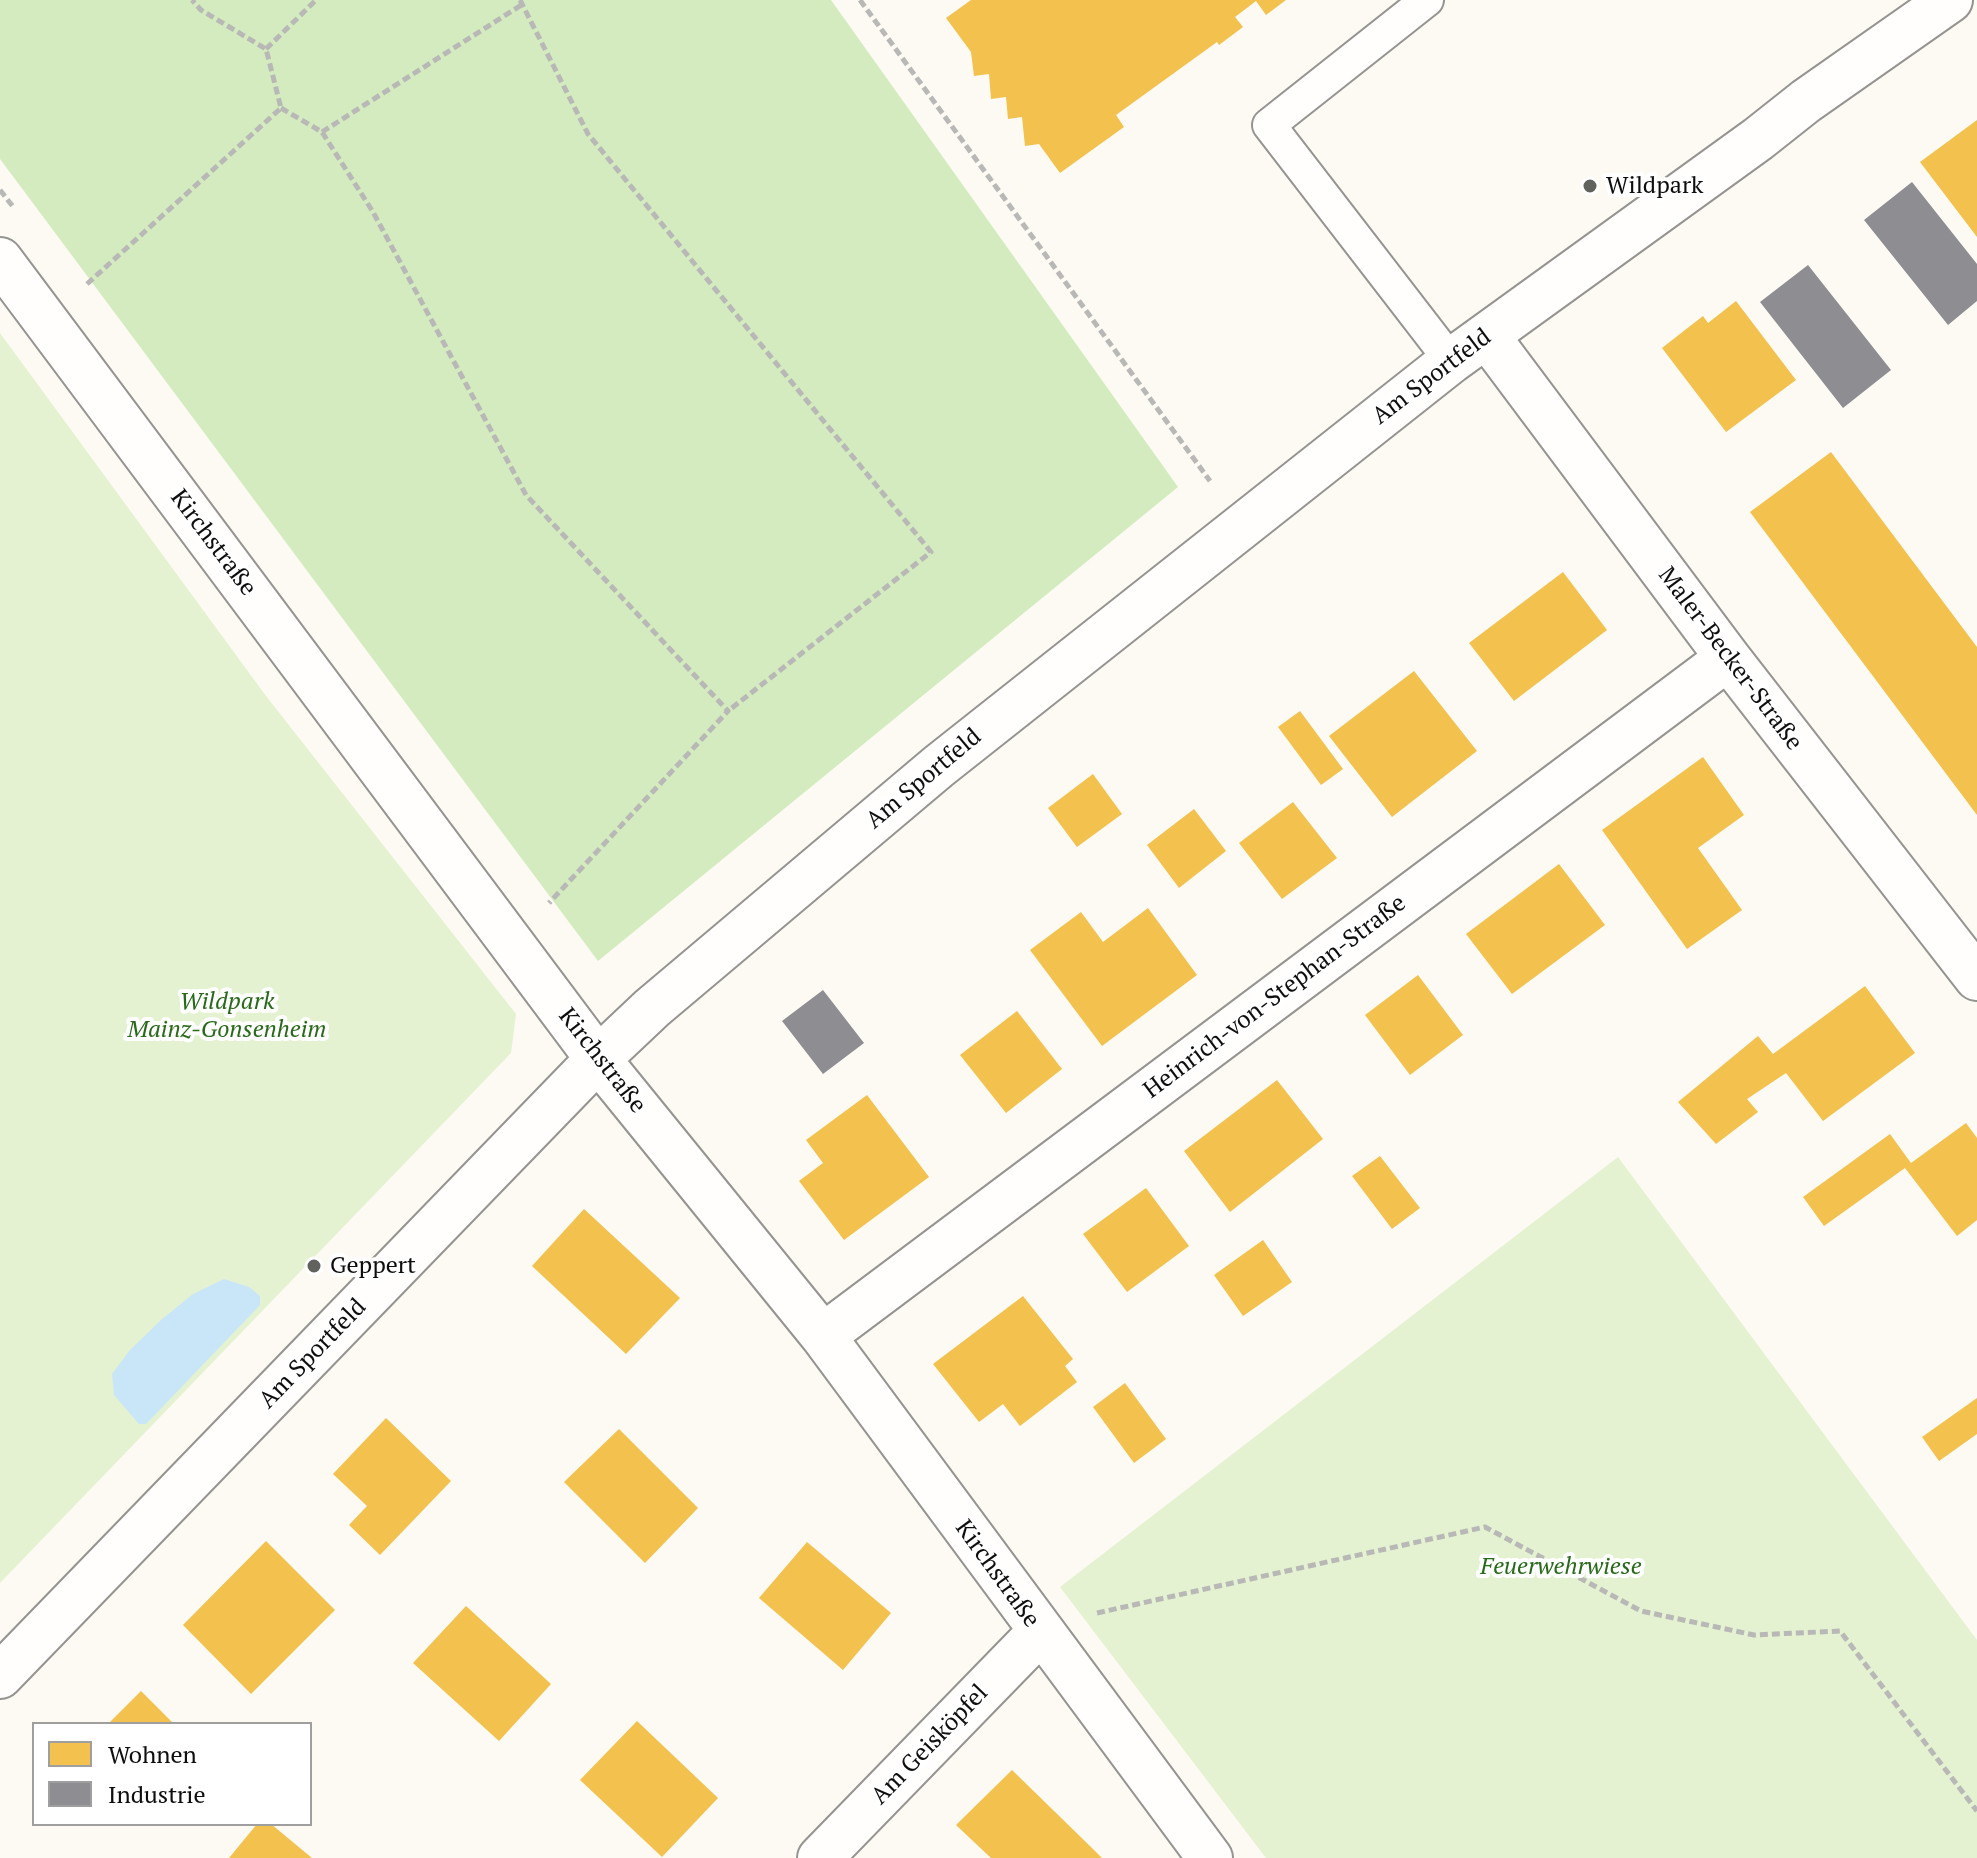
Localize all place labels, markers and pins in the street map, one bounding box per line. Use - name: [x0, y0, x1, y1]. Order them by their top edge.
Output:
- place label: Wildpark: [1606, 172, 1703, 200]
- marker: Wildpark: [1581, 177, 1599, 195]
- place label: Geppert: [330, 1252, 416, 1280]
- marker: Geppert: [305, 1257, 323, 1275]

